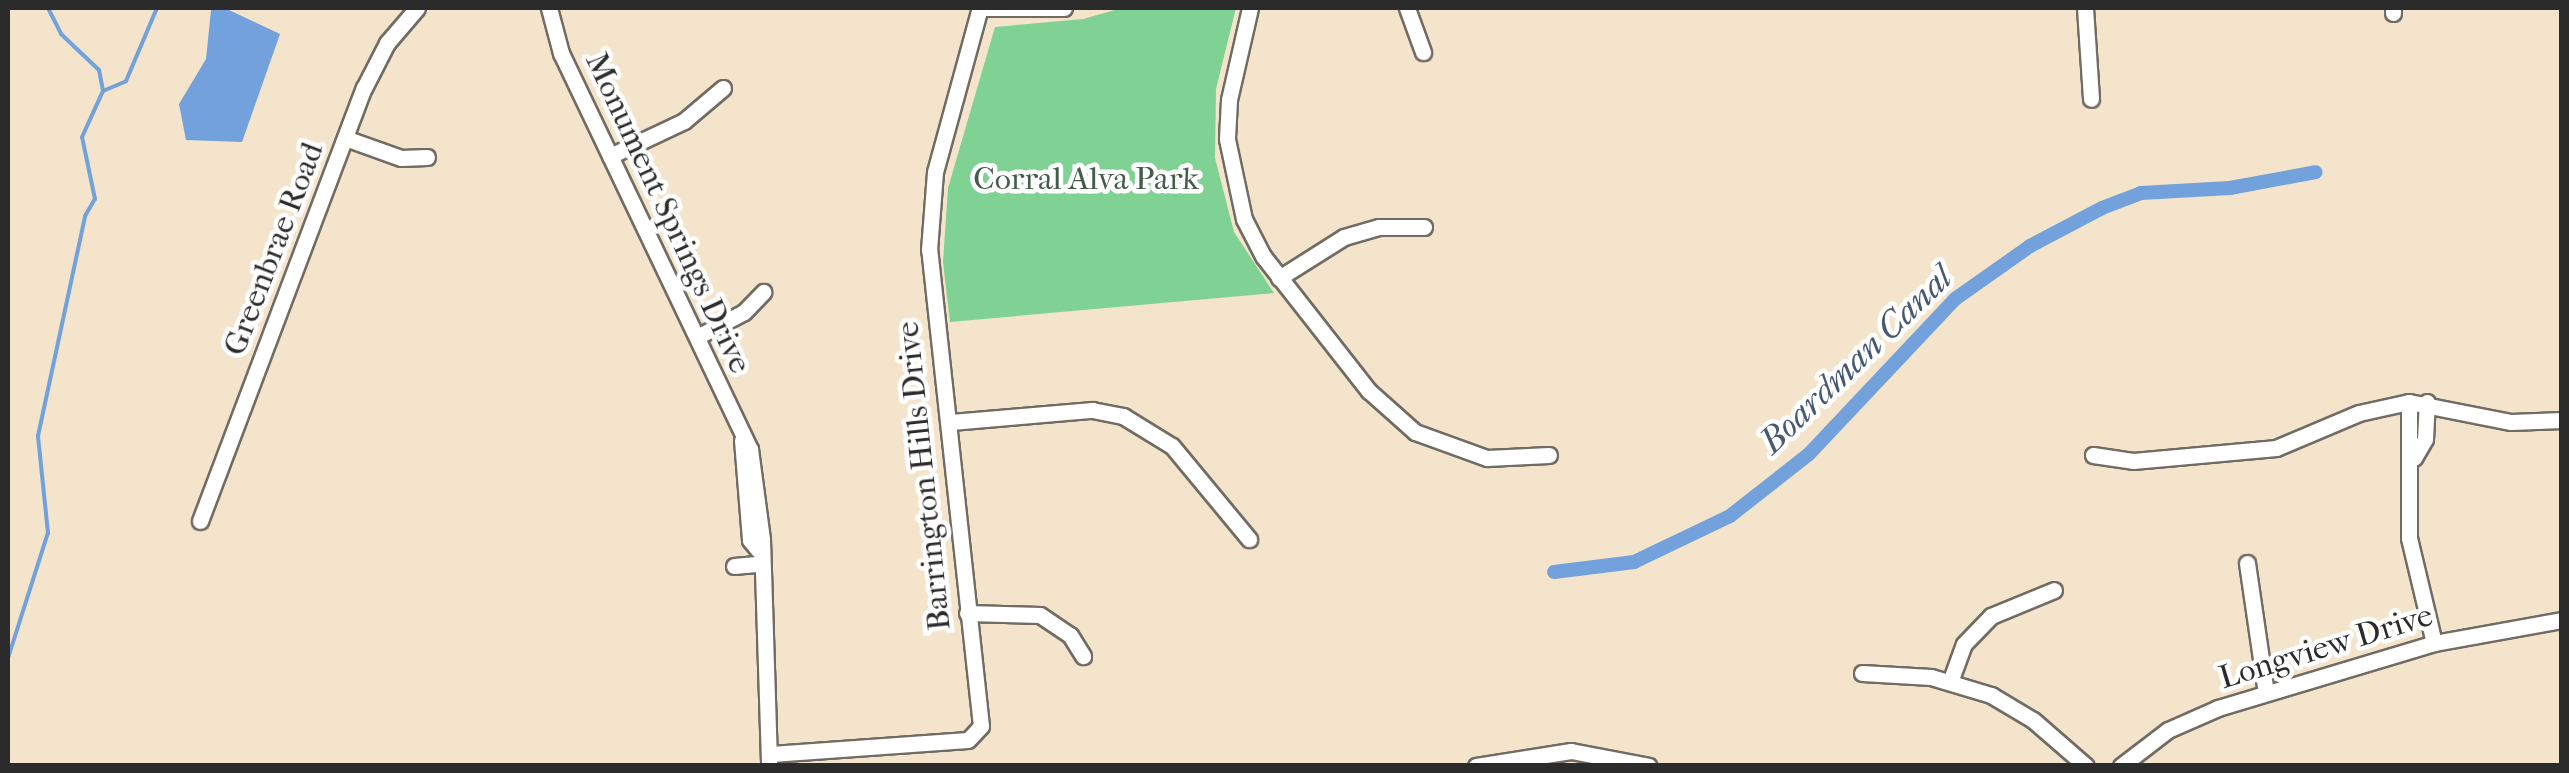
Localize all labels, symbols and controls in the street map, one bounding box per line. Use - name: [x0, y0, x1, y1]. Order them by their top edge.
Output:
- street label: Monument Springs Drive: [577, 47, 759, 379]
- street label: Greenbrae Road: [216, 137, 332, 361]
- park label: Corral Alva Park: [973, 160, 1199, 198]
- water label: Boardman Canal: [1751, 258, 1961, 462]
- street label: Barrington Hills Drive: [889, 320, 959, 632]
- street label: Longview Drive: [2215, 596, 2437, 698]

